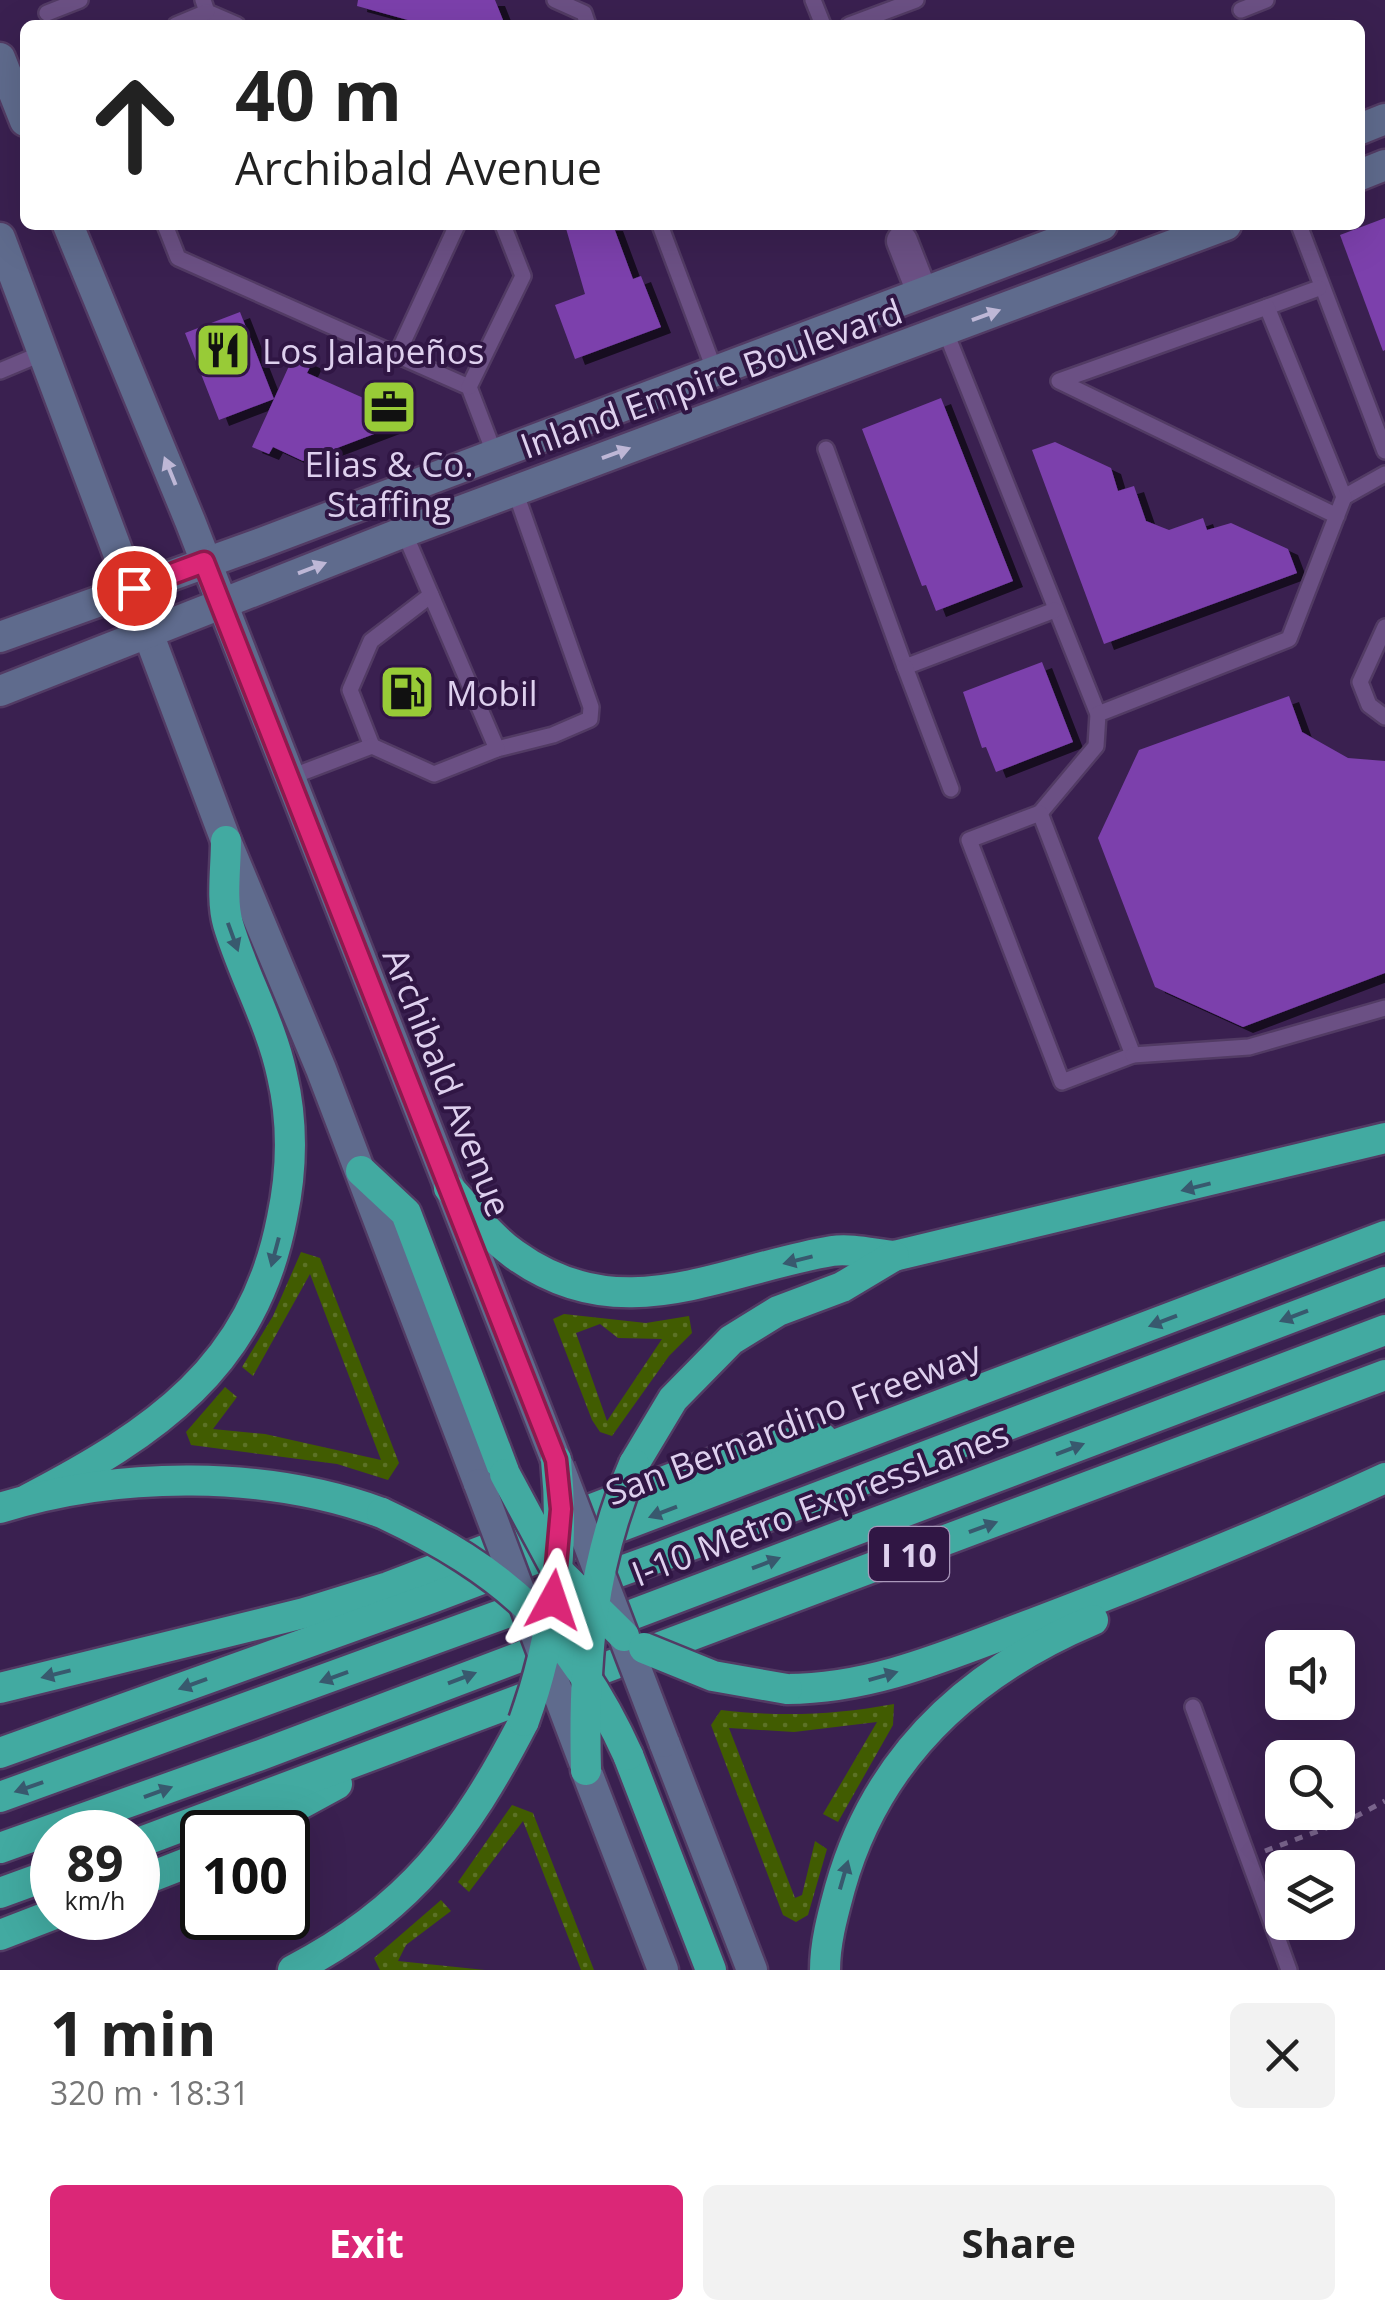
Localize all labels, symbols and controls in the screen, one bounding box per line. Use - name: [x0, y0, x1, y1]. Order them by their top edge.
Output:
- text: 40 m: [235, 46, 402, 142]
- icon: ahead: [70, 60, 200, 190]
- text: Archibald Avenue: [235, 137, 602, 198]
- street label: Inland Empire Boulevard: [514, 287, 908, 469]
- one-way arrow: [971, 307, 1001, 322]
- restaurant icon: Los Jalapeños: [193, 320, 253, 380]
- place label: Los Jalapeños: [262, 327, 485, 374]
- office icon: Elias & Co. Staffing: [359, 377, 419, 437]
- place label: Elias & Co. Staffing: [304, 440, 474, 527]
- one-way arrow: [601, 445, 631, 460]
- one-way arrow: [162, 456, 178, 486]
- pin: [92, 546, 177, 631]
- one-way arrow: [297, 560, 327, 576]
- icon: arrive: [107, 561, 162, 616]
- fuel station icon: Mobil: [377, 662, 437, 722]
- place label: Mobil: [446, 669, 538, 716]
- one-way arrow: [226, 923, 241, 953]
- street label: Archibald Avenue: [373, 941, 523, 1223]
- one-way arrow: [1180, 1180, 1211, 1195]
- one-way arrow: [266, 1237, 282, 1268]
- one-way arrow: [782, 1253, 813, 1268]
- one-way arrow: [1278, 1309, 1308, 1324]
- one-way arrow: [1148, 1314, 1178, 1329]
- street label: San Bernardino Freeway: [599, 1328, 988, 1515]
- street label: I-10 Metro ExpressLanes: [625, 1409, 1015, 1597]
- one-way arrow: [1056, 1440, 1086, 1456]
- one-way arrow: [647, 1505, 677, 1520]
- one-way arrow: [968, 1519, 998, 1534]
- road number: I 10: [869, 1527, 949, 1581]
- position arrow: [501, 1548, 605, 1652]
- one-way arrow: [752, 1555, 782, 1571]
- map controls: [1265, 1630, 1355, 1940]
- button: sound: [1265, 1630, 1355, 1720]
- one-way arrow: [40, 1666, 71, 1682]
- one-way arrow: [868, 1668, 899, 1684]
- one-way arrow: [319, 1670, 349, 1685]
- one-way arrow: [448, 1670, 478, 1686]
- one-way arrow: [178, 1677, 208, 1692]
- button: search: [1265, 1740, 1355, 1830]
- one-way arrow: [13, 1780, 43, 1795]
- one-way arrow: [143, 1784, 173, 1799]
- speed limit sign: 100: [180, 1810, 310, 1940]
- text: 89: [66, 1829, 124, 1897]
- button: layers: [1265, 1850, 1355, 1940]
- one-way arrow: [837, 1859, 852, 1890]
- text: km/h: [65, 1883, 125, 1917]
- text: 1 min: [50, 1992, 217, 2074]
- button: close: [1230, 2003, 1335, 2108]
- text: 320 m · 18:31: [50, 2071, 249, 2114]
- button: Exit: [50, 2185, 683, 2300]
- button: Share: [703, 2185, 1335, 2300]

